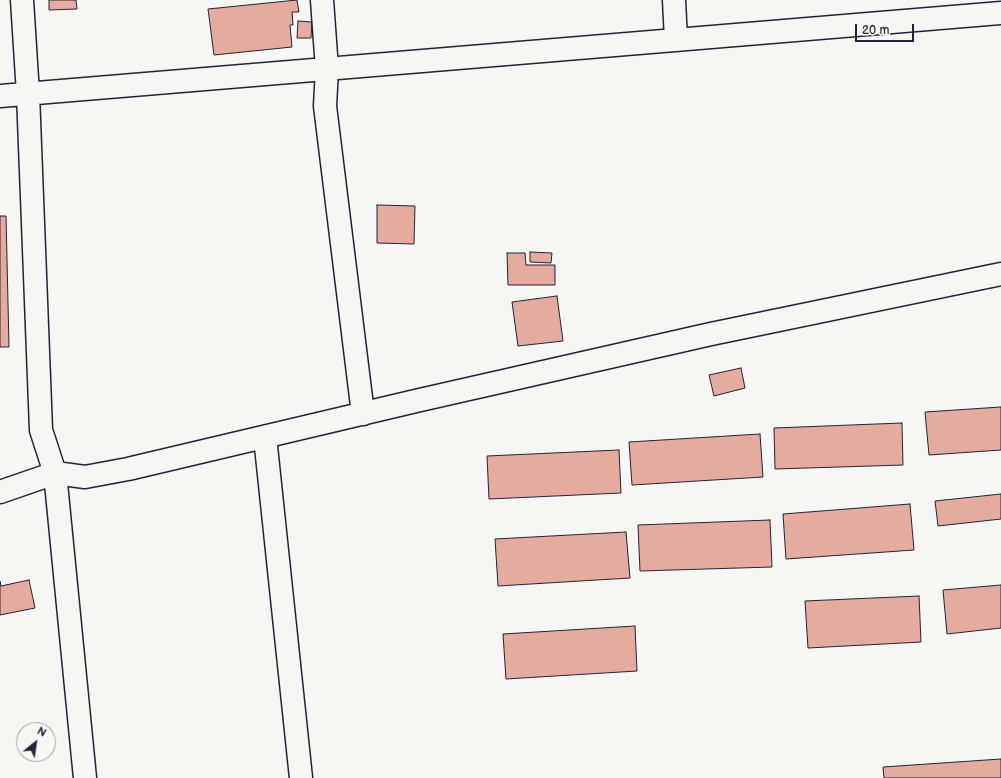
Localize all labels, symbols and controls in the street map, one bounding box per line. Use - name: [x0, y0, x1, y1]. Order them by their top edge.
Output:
- scale bar: [857, 16, 916, 42]
- text: 20 m: [862, 23, 889, 38]
- north arrow: [16, 722, 56, 762]
- text: N: [35, 724, 49, 740]

